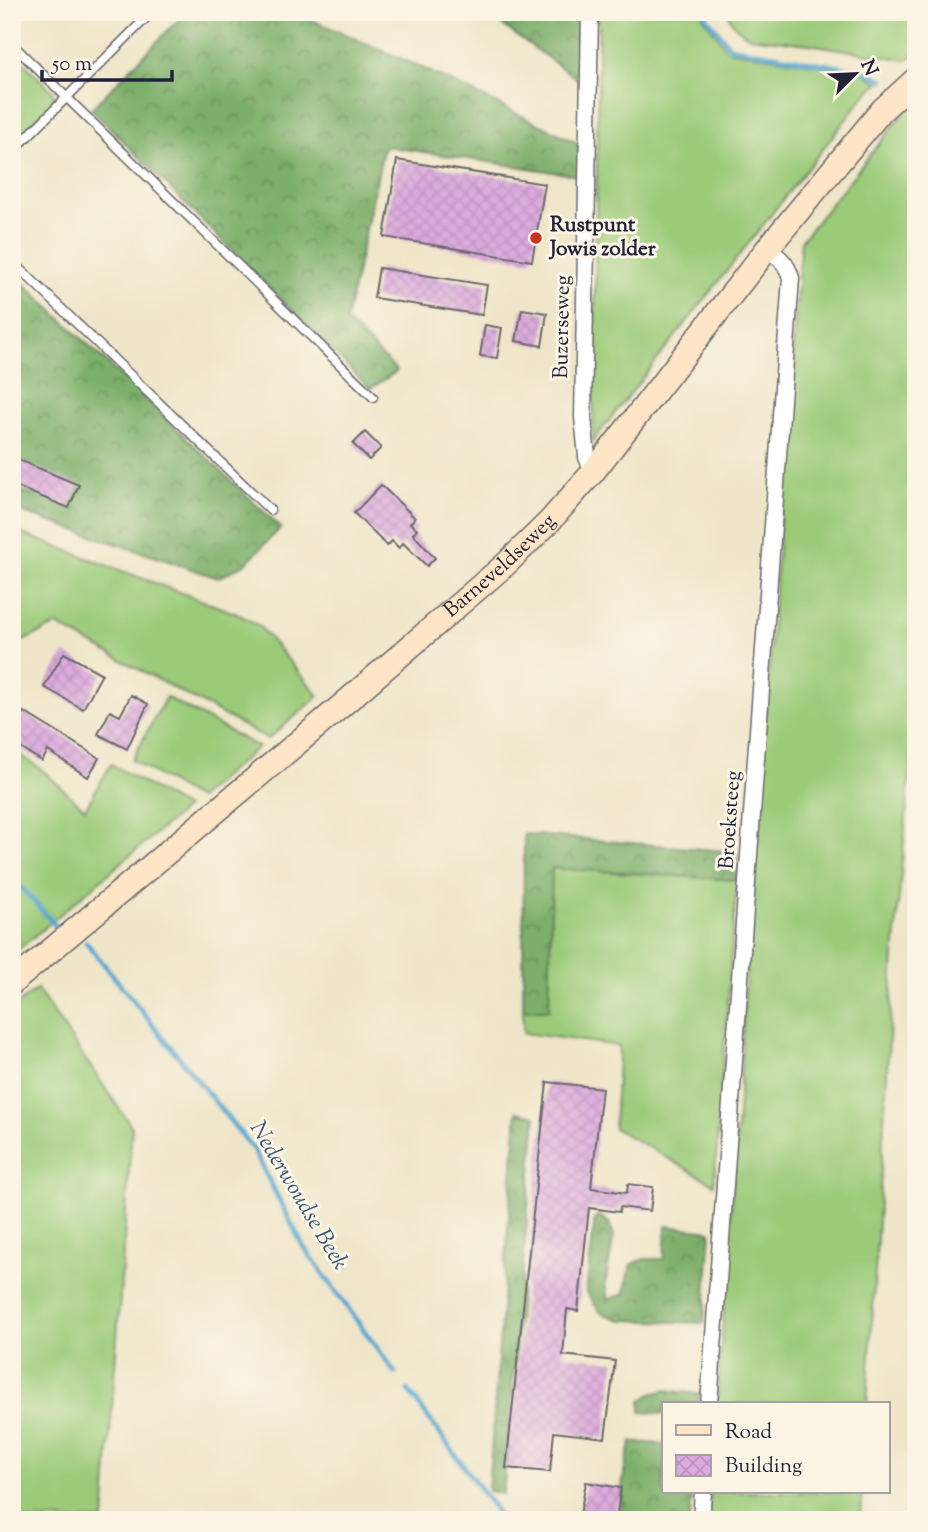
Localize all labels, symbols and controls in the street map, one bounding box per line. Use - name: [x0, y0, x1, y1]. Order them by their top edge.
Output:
- scale bar: [42, 38, 172, 82]
- north arrow: [820, 38, 890, 108]
- text: 50 m: [51, 50, 92, 80]
- text: N: [853, 56, 884, 81]
- place label: Rustpunt Jowis zolder: [548, 211, 656, 265]
- marker: Rustpunt Jowis zolder: [528, 230, 544, 246]
- street label: Buzerseweg: [547, 275, 579, 379]
- street label: Barneveldseweg: [438, 508, 564, 626]
- street label: Broeksteeg: [713, 770, 749, 870]
- water label: Nederwoudse Beek: [240, 1115, 356, 1277]
- legend: [662, 1402, 890, 1494]
- text: Road: [725, 1418, 772, 1448]
- text: Building: [725, 1452, 802, 1482]

